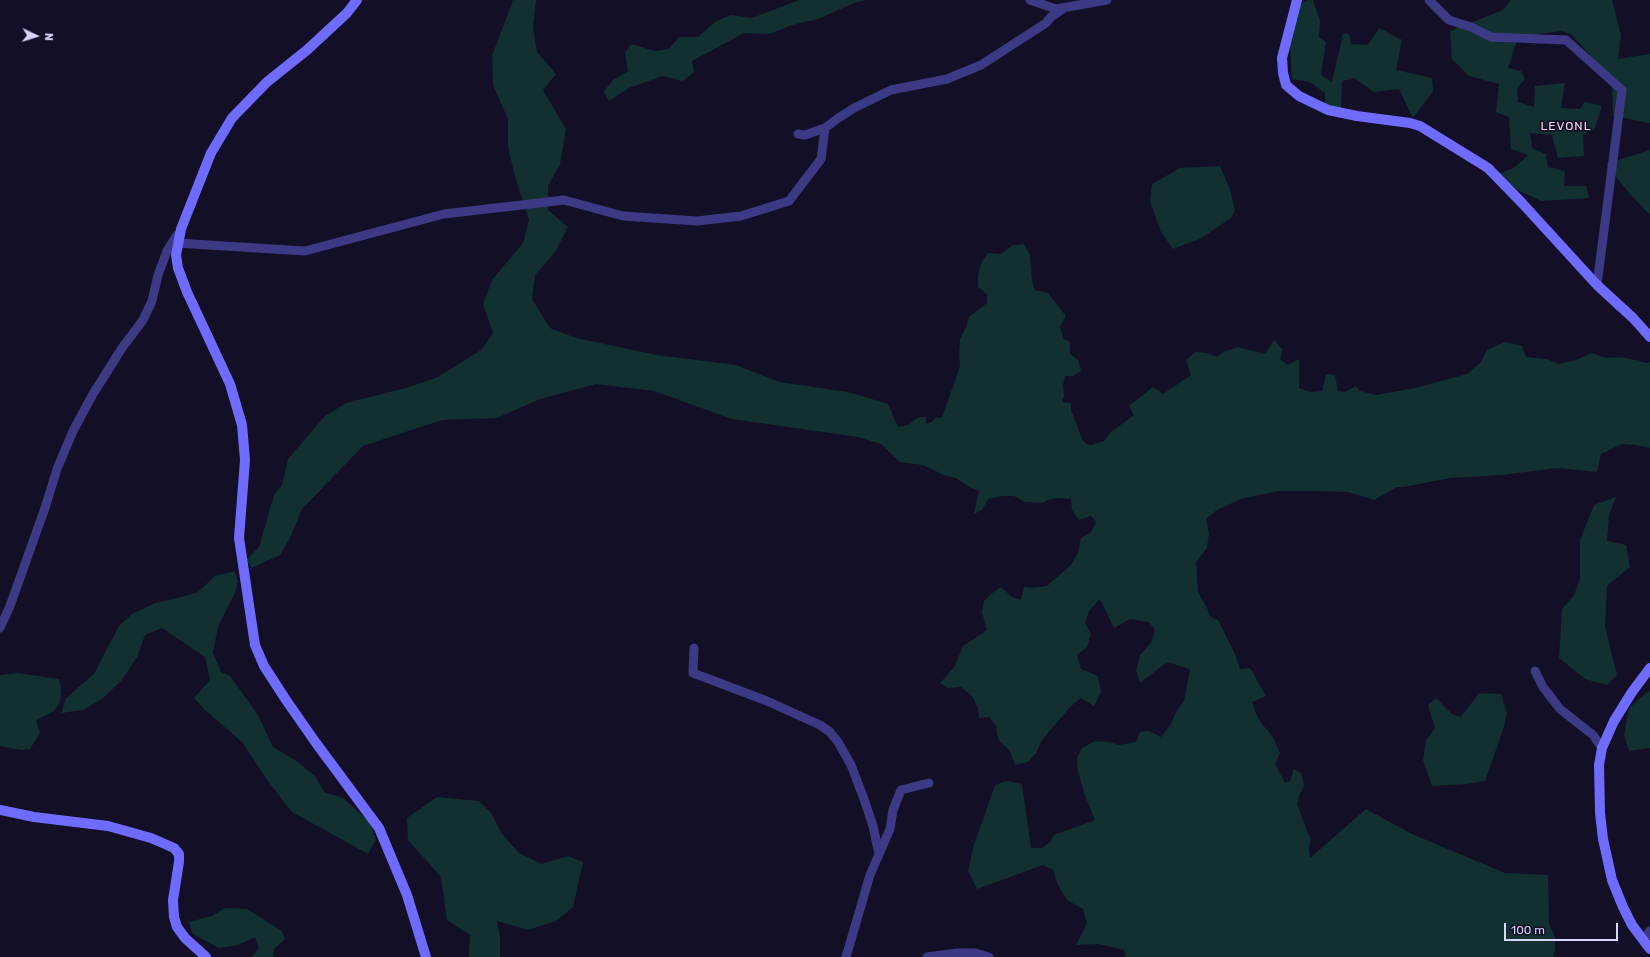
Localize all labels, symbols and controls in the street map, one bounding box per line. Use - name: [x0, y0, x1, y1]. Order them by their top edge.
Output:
- north arrow: [16, 16, 56, 56]
- text: N: [42, 32, 55, 41]
- district label: LEVONL: [1541, 120, 1591, 134]
- scale bar: [1506, 915, 1620, 941]
- text: 100 m: [1511, 923, 1545, 937]

